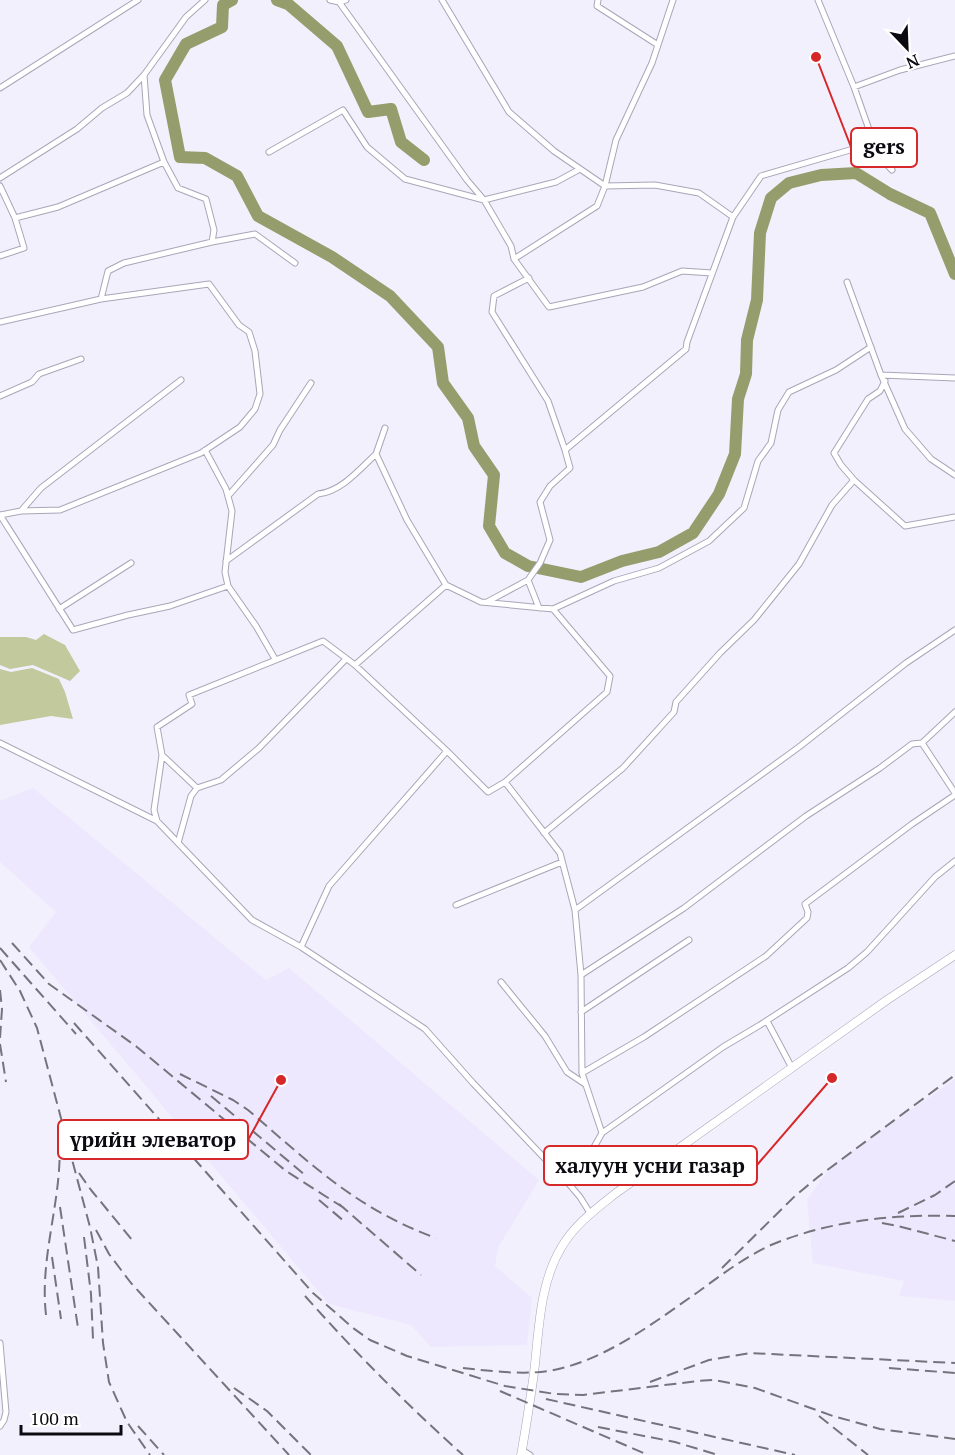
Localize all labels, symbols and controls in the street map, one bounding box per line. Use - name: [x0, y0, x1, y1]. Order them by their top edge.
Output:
- north arrow: [877, 18, 937, 78]
- text: N: [903, 49, 923, 74]
- callout: gers: [851, 128, 917, 167]
- text: gers: [863, 132, 905, 160]
- callout: үрийн элеватор: [58, 1120, 248, 1159]
- text: үрийн элеватор: [69, 1125, 236, 1153]
- callout: халуун усни газар: [544, 1146, 757, 1185]
- text: халуун усни газар: [555, 1151, 745, 1179]
- scale bar: [21, 1398, 122, 1436]
- text: 100 m: [30, 1406, 79, 1430]

